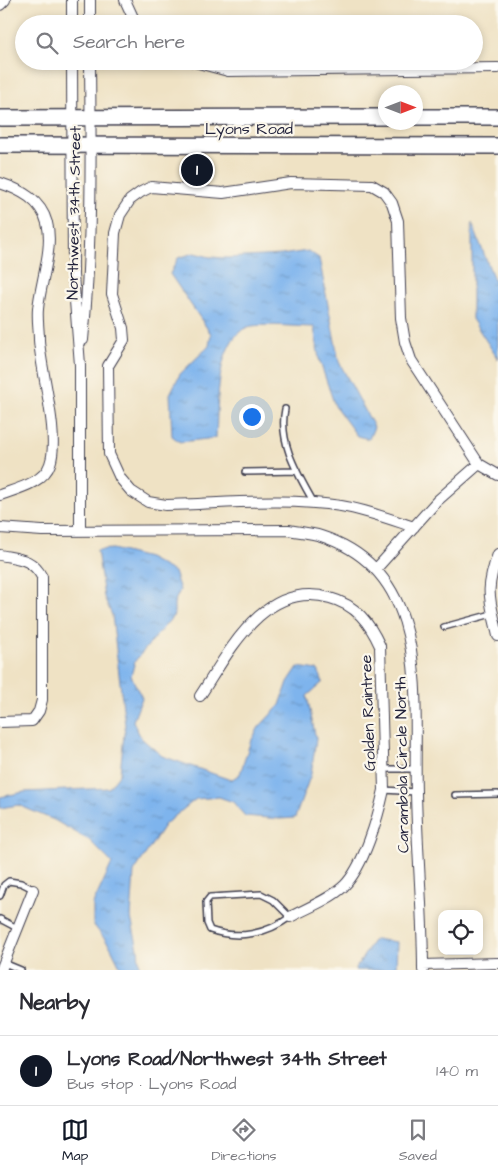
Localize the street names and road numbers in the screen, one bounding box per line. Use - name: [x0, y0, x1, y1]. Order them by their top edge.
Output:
- street label: Lyons Road: [205, 118, 293, 141]
- street label: Northwest 34th Street: [61, 125, 87, 300]
- street label: Golden Raintree: [355, 654, 381, 772]
- street label: Carambola Circle North: [389, 676, 415, 853]

